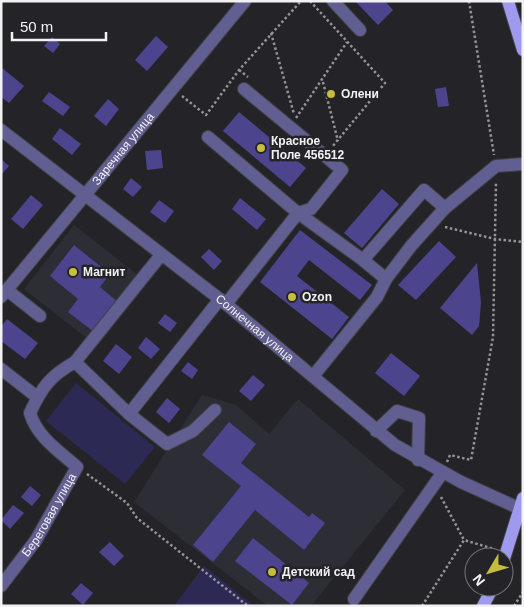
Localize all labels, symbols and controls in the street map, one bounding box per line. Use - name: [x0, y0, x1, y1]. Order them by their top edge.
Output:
- scale bar: [12, 10, 106, 42]
- text: 50 m: [20, 18, 53, 35]
- place label: Олени: [341, 87, 379, 101]
- marker: Олени: [325, 88, 337, 100]
- street label: Заречная улица: [89, 110, 157, 188]
- place label: Красное Поле 456512: [271, 134, 344, 162]
- marker: Красное Поле 456512: [255, 142, 267, 154]
- place label: Магнит: [83, 265, 125, 279]
- marker: Магнит: [67, 266, 79, 278]
- place label: Ozon: [302, 290, 332, 304]
- marker: Ozon: [286, 291, 298, 303]
- street label: Солнечная улица: [213, 292, 297, 365]
- street label: Береговая улица: [19, 470, 79, 559]
- north arrow: [464, 547, 514, 597]
- place label: Детский сад: [282, 565, 355, 579]
- marker: Детский сад: [266, 566, 278, 578]
- text: N: [469, 571, 488, 589]

